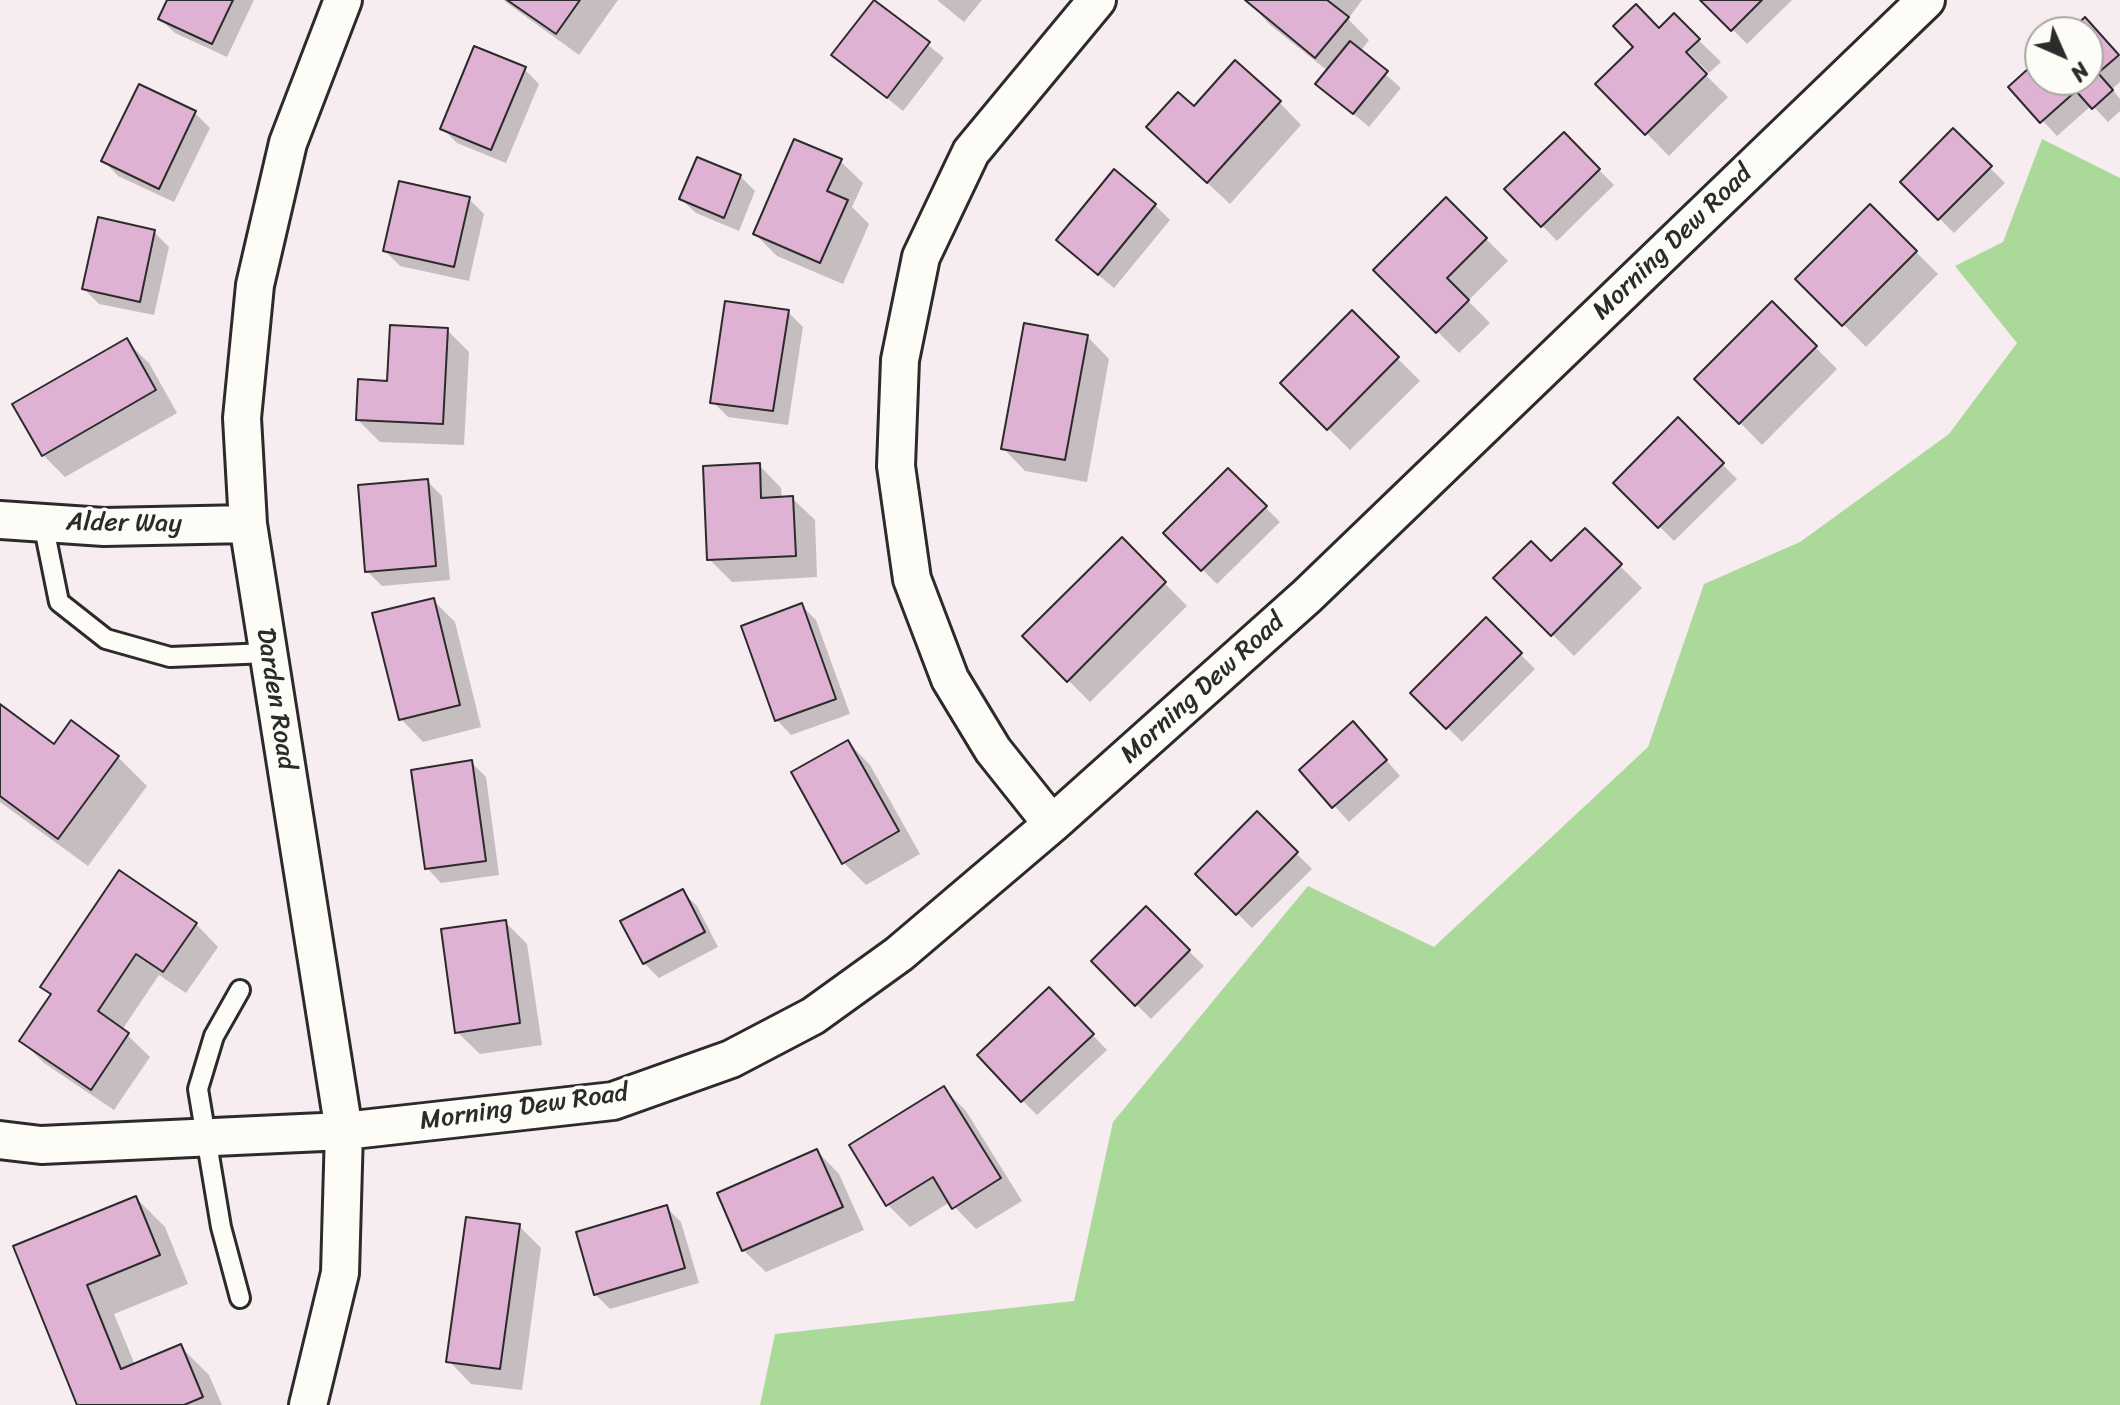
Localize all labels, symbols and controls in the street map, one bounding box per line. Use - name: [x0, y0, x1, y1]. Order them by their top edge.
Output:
- north arrow: [2024, 16, 2104, 96]
- text: N: [2061, 53, 2099, 91]
- street label: Morning Dew Road: [1587, 159, 1759, 327]
- street label: Alder Way: [66, 507, 182, 541]
- street label: Morning Dew Road: [1115, 607, 1291, 771]
- street label: Darden Road: [248, 626, 302, 772]
- street label: Morning Dew Road: [418, 1078, 630, 1138]

